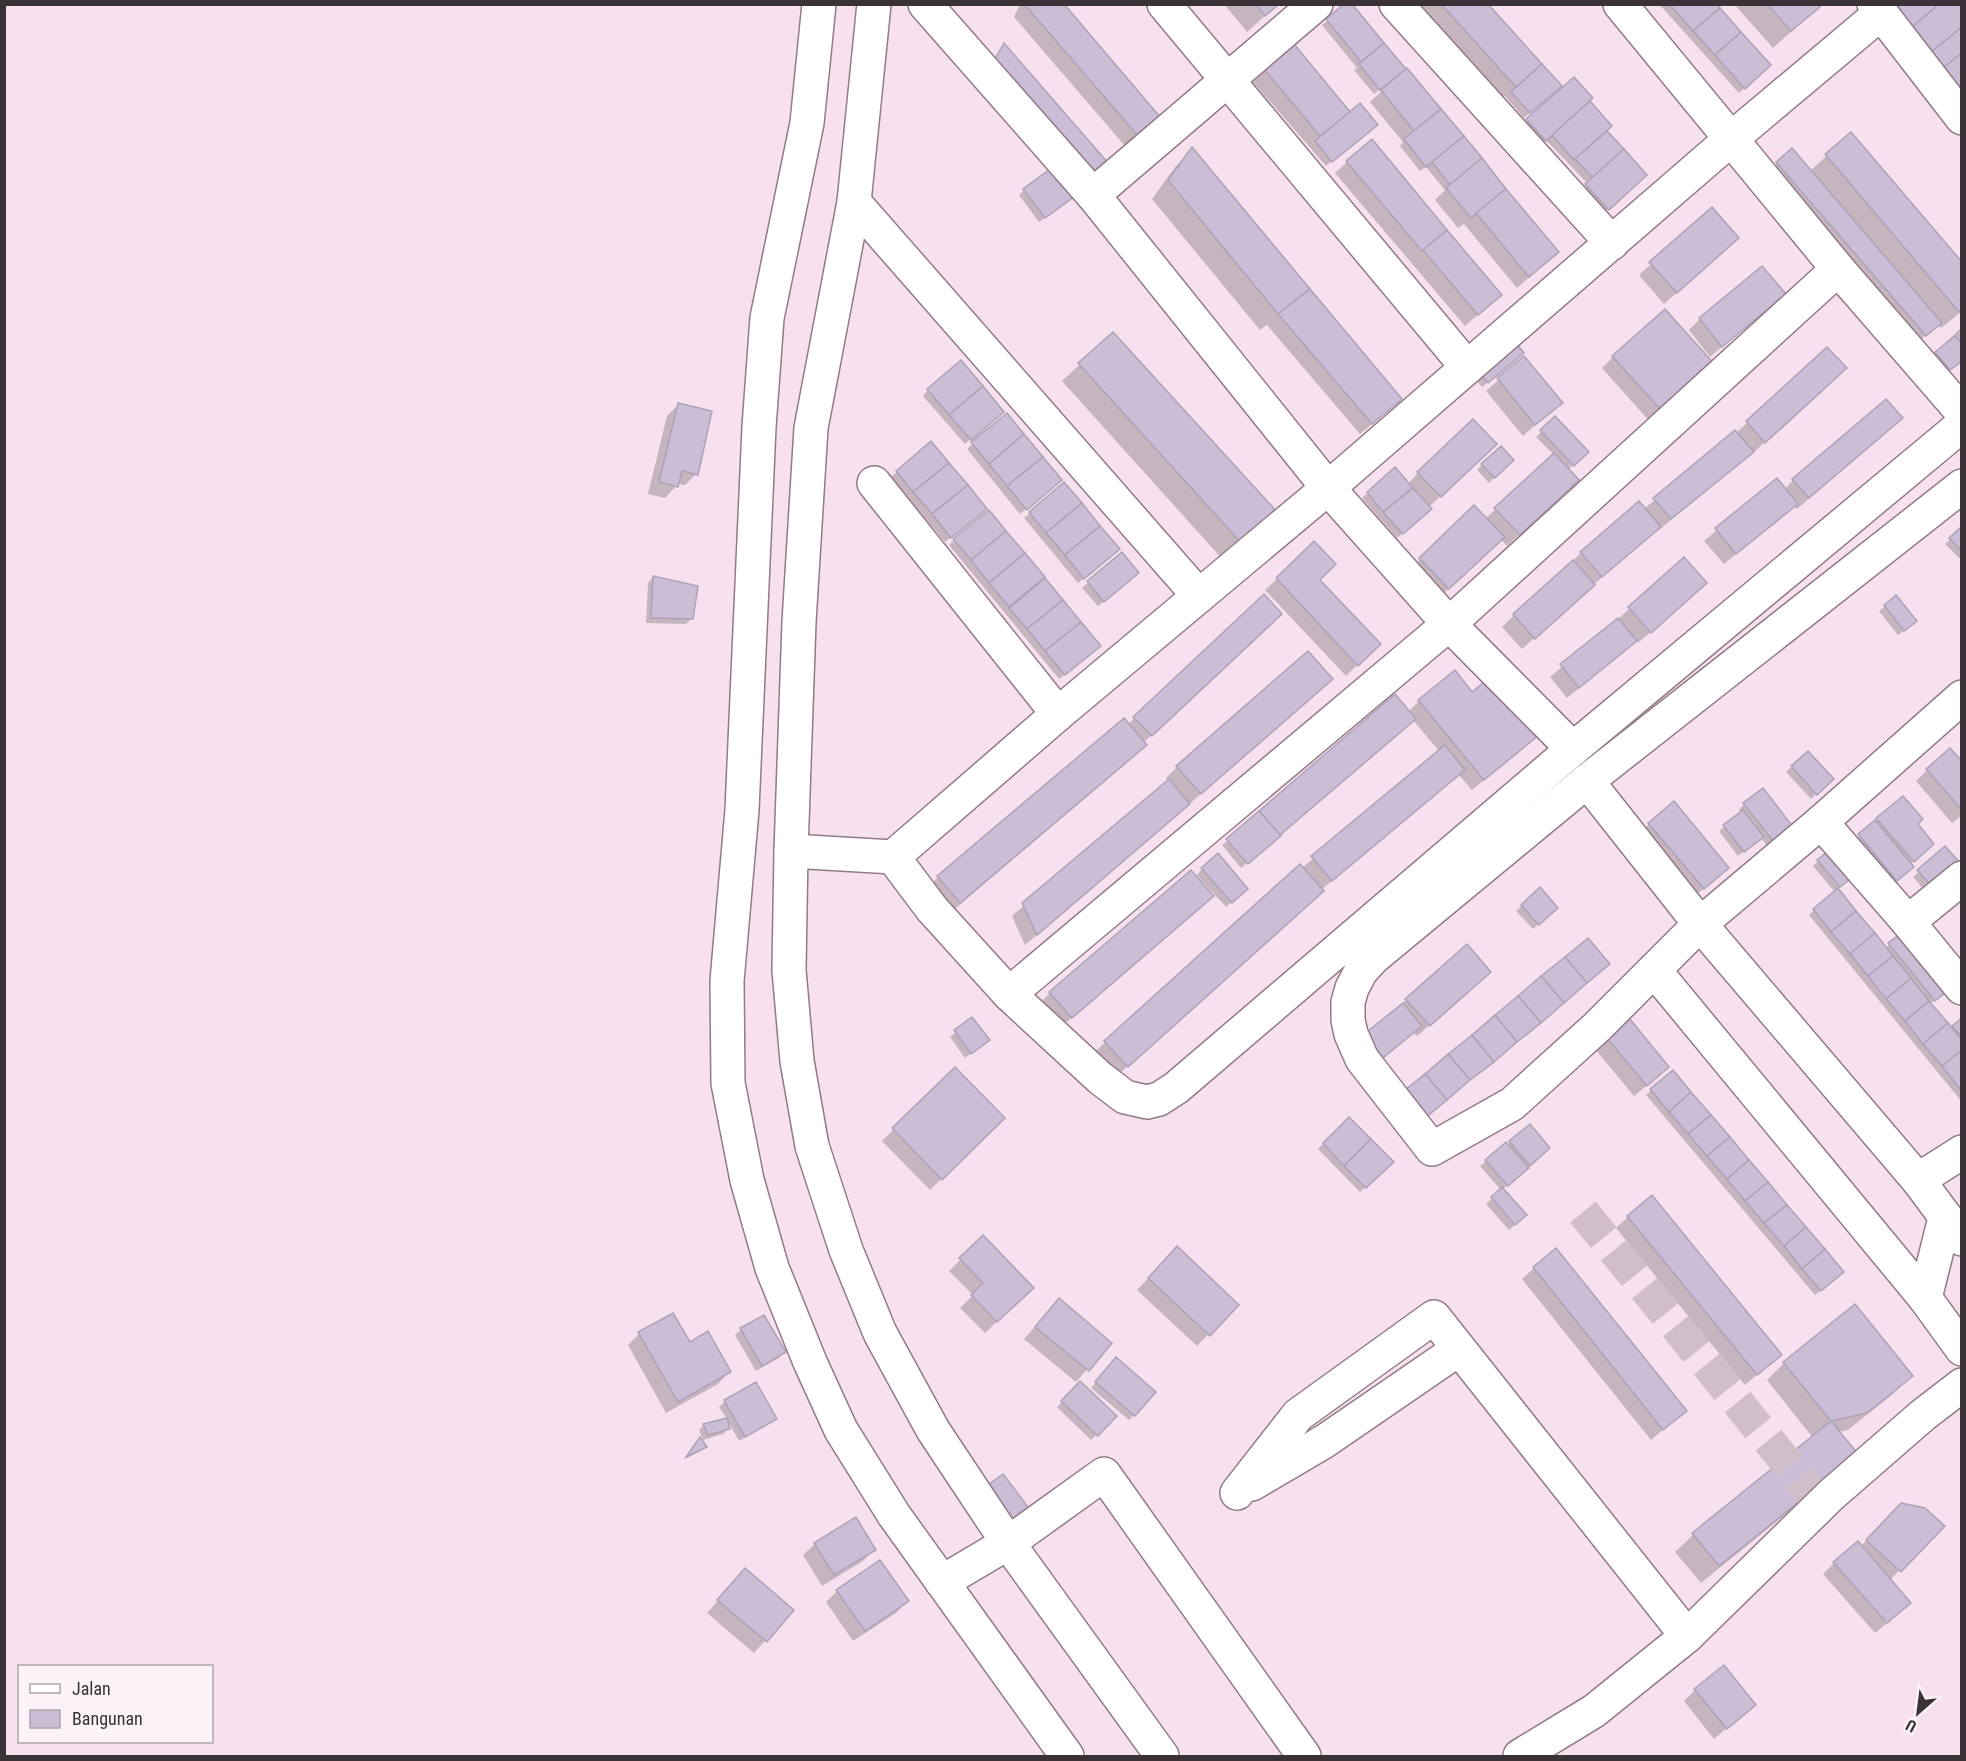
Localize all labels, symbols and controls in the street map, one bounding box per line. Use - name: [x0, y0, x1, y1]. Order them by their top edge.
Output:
- legend: [18, 1665, 213, 1743]
- text: Jalan: [72, 1678, 111, 1699]
- north arrow: [1888, 1683, 1948, 1743]
- text: Bangunan: [72, 1708, 143, 1729]
- text: U: [1903, 1715, 1920, 1736]

